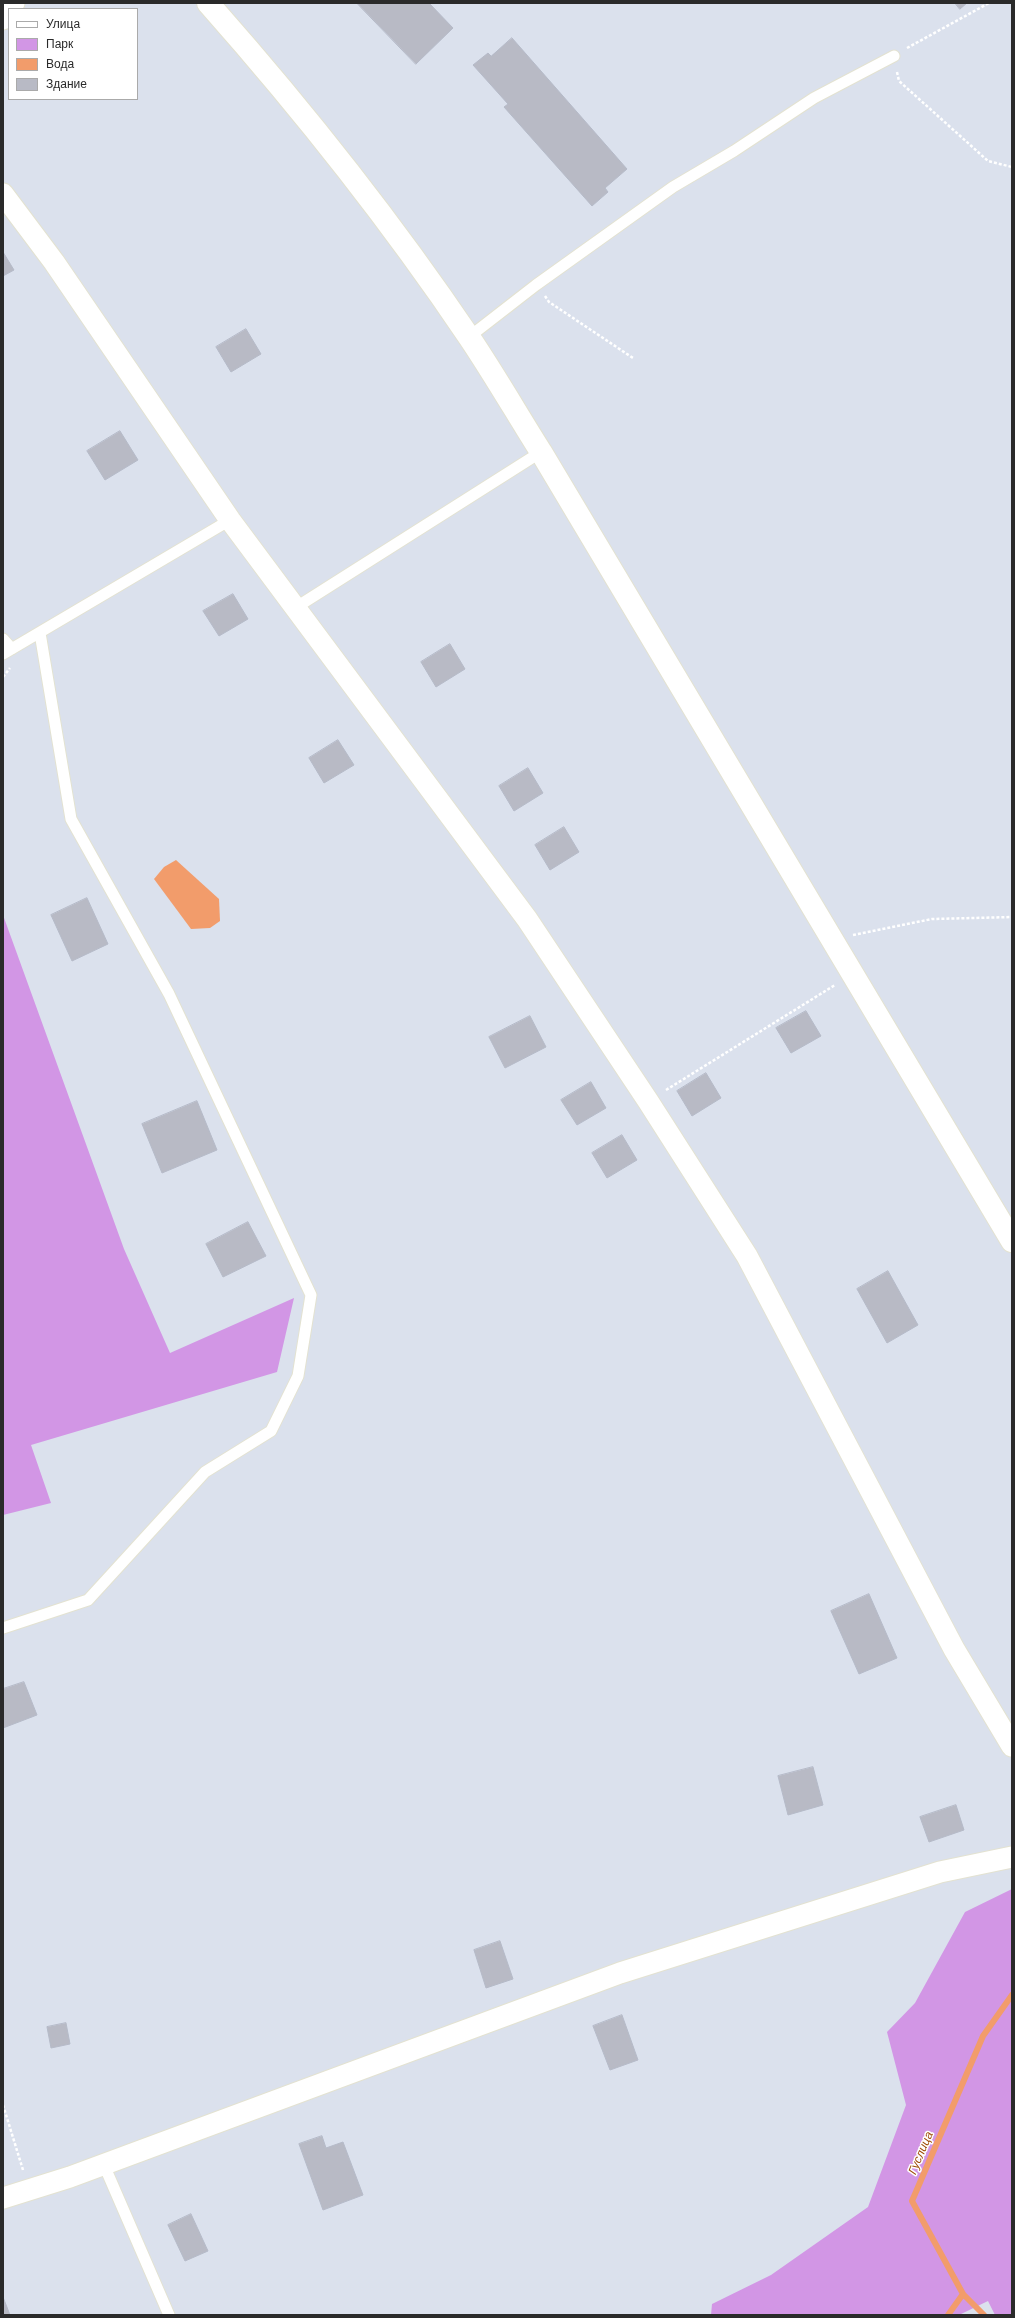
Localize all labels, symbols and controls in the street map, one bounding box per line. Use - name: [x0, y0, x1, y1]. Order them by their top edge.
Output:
- legend: [8, 8, 138, 100]
- text: Улица: [46, 17, 80, 31]
- text: Парк: [46, 37, 73, 51]
- text: Вода: [46, 57, 74, 71]
- text: Здание: [46, 77, 87, 91]
- water label: Гуслица: [906, 2129, 936, 2177]

